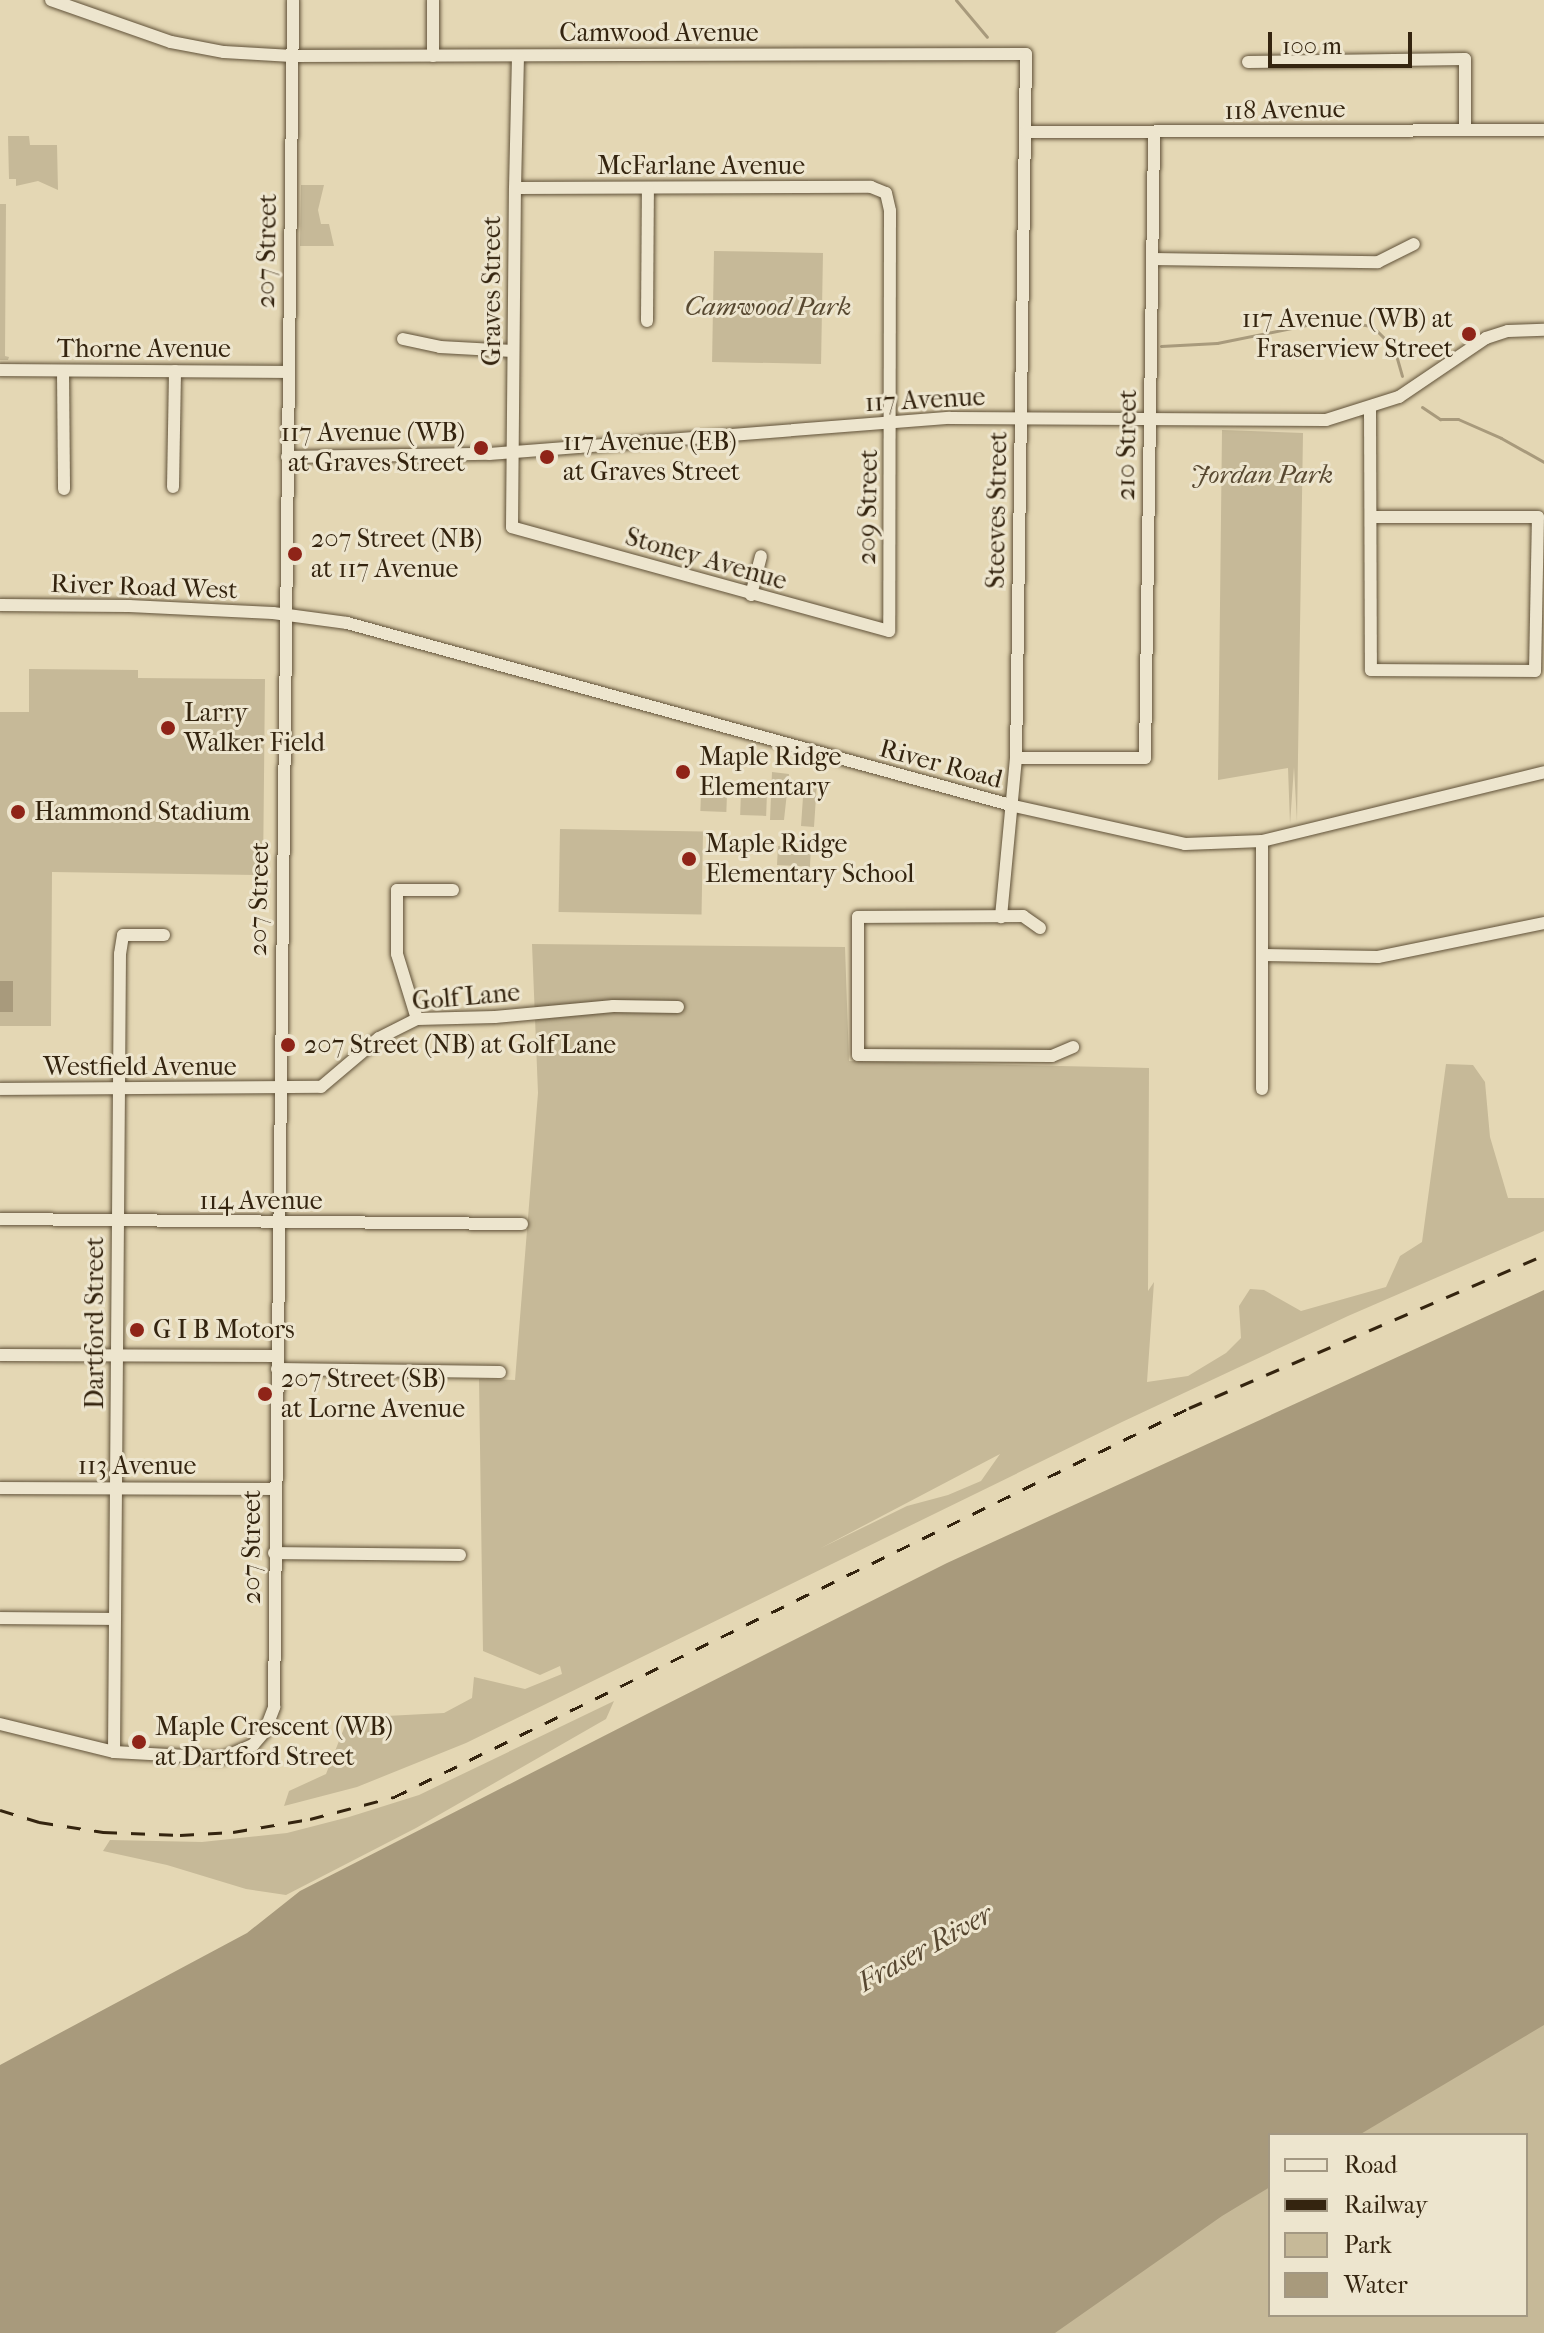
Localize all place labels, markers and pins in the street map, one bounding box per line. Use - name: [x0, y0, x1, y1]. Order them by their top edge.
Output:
- place label: 117 Avenue (WB) at Fraserview Street: [1242, 303, 1453, 364]
- marker: 117 Avenue (WB) at Fraserview Street: [1460, 325, 1478, 343]
- place label: 117 Avenue (WB) at Graves Street: [281, 417, 465, 478]
- place label: 117 Avenue (EB) at Graves Street: [563, 426, 740, 488]
- marker: 117 Avenue (WB) at Graves Street: [472, 439, 490, 457]
- marker: 117 Avenue (EB) at Graves Street: [538, 448, 556, 466]
- place label: 207 Street (NB) at 117 Avenue: [311, 523, 482, 584]
- marker: 207 Street (NB) at 117 Avenue: [286, 545, 304, 563]
- place label: Larry Walker Field: [184, 697, 325, 758]
- marker: Larry Walker Field: [159, 719, 177, 737]
- place label: Maple Ridge Elementary: [699, 741, 841, 802]
- marker: Maple Ridge Elementary: [674, 763, 692, 781]
- place label: Hammond Stadium: [34, 796, 250, 828]
- marker: Hammond Stadium: [9, 803, 27, 821]
- place label: Maple Ridge Elementary School: [705, 828, 914, 890]
- marker: Maple Ridge Elementary School: [680, 850, 698, 868]
- place label: 207 Street (NB) at Golf Lane: [304, 1029, 616, 1061]
- marker: 207 Street (NB) at Golf Lane: [279, 1036, 297, 1054]
- place label: G I B Motors: [153, 1314, 295, 1346]
- marker: G I B Motors: [128, 1321, 146, 1339]
- place label: 207 Street (SB) at Lorne Avenue: [281, 1363, 465, 1424]
- marker: 207 Street (SB) at Lorne Avenue: [256, 1385, 274, 1403]
- place label: Maple Crescent (WB) at Dartford Street: [155, 1711, 393, 1772]
- marker: Maple Crescent (WB) at Dartford Street: [130, 1733, 148, 1751]

